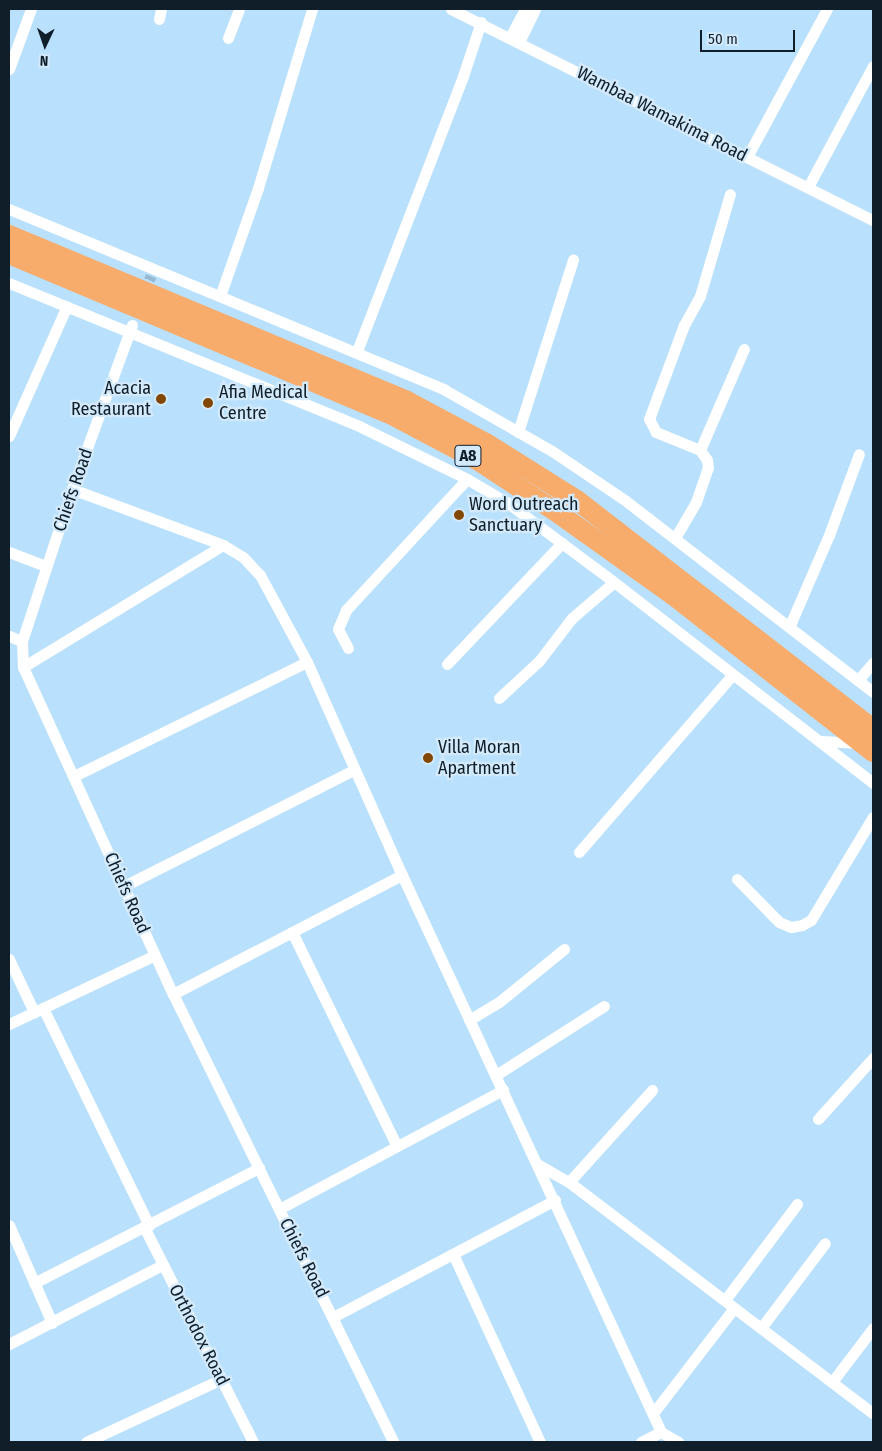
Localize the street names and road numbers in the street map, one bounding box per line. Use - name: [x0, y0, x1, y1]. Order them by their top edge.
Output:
- street label: Wambaa Wamakima Road: [573, 62, 751, 166]
- road number: A8: [454, 442, 482, 470]
- street label: Chiefs Road: [49, 446, 97, 534]
- street label: Chiefs Road: [100, 849, 154, 937]
- street label: Chiefs Road: [275, 1215, 333, 1301]
- street label: Orthodox Road: [164, 1281, 234, 1389]

